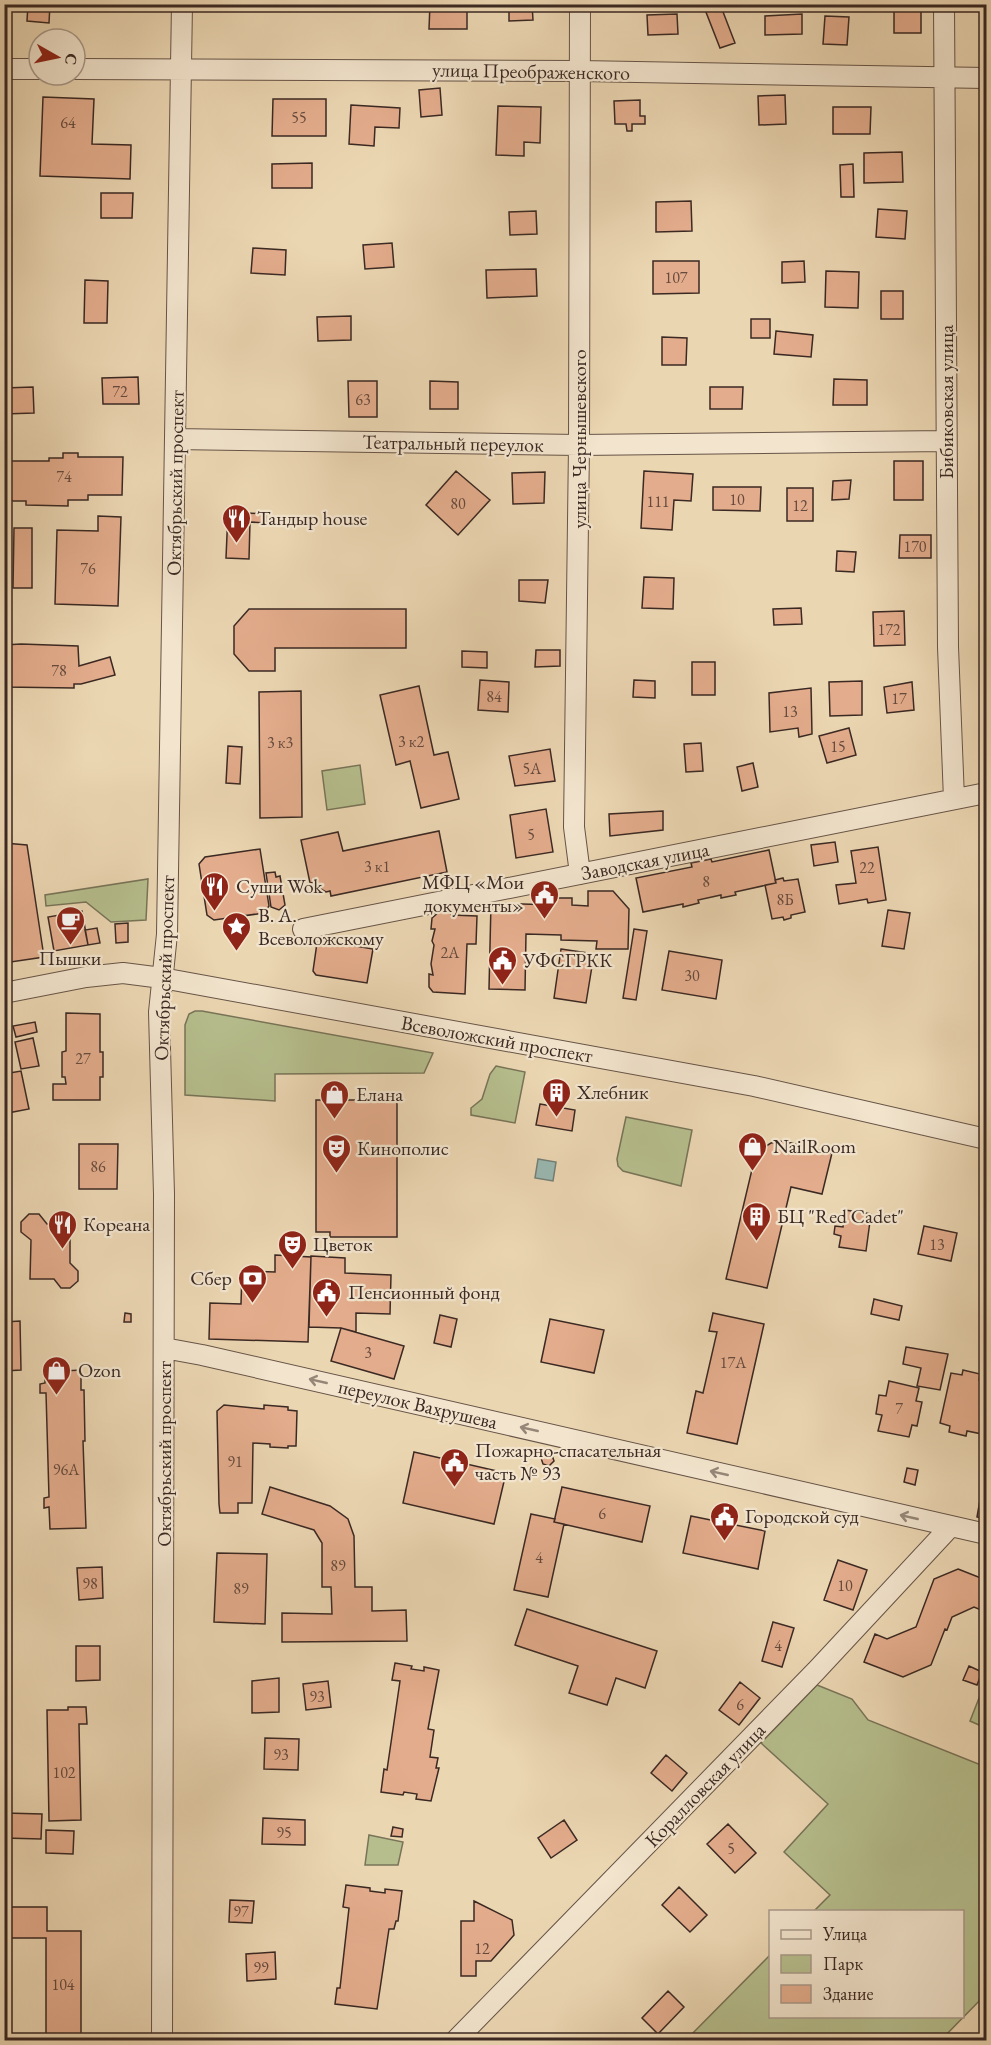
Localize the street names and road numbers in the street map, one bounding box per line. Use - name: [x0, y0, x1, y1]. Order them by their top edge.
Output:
- street label: улица Преображенского: [432, 56, 630, 86]
- street label: Бибиковская улица: [933, 325, 959, 479]
- street label: улица Чернышевского: [566, 349, 592, 529]
- street label: Октябрьский проспект: [160, 390, 190, 576]
- street label: Театральный переулок: [362, 428, 544, 458]
- street label: Заводская улица: [579, 836, 711, 886]
- street label: Октябрьский проспект: [148, 875, 180, 1061]
- street label: Всеволожский проспект: [399, 1009, 595, 1069]
- street label: Октябрьский проспект: [151, 1361, 177, 1547]
- street label: переулок Вахрушева: [336, 1373, 500, 1435]
- street label: Коралловская улица: [639, 1717, 771, 1853]

